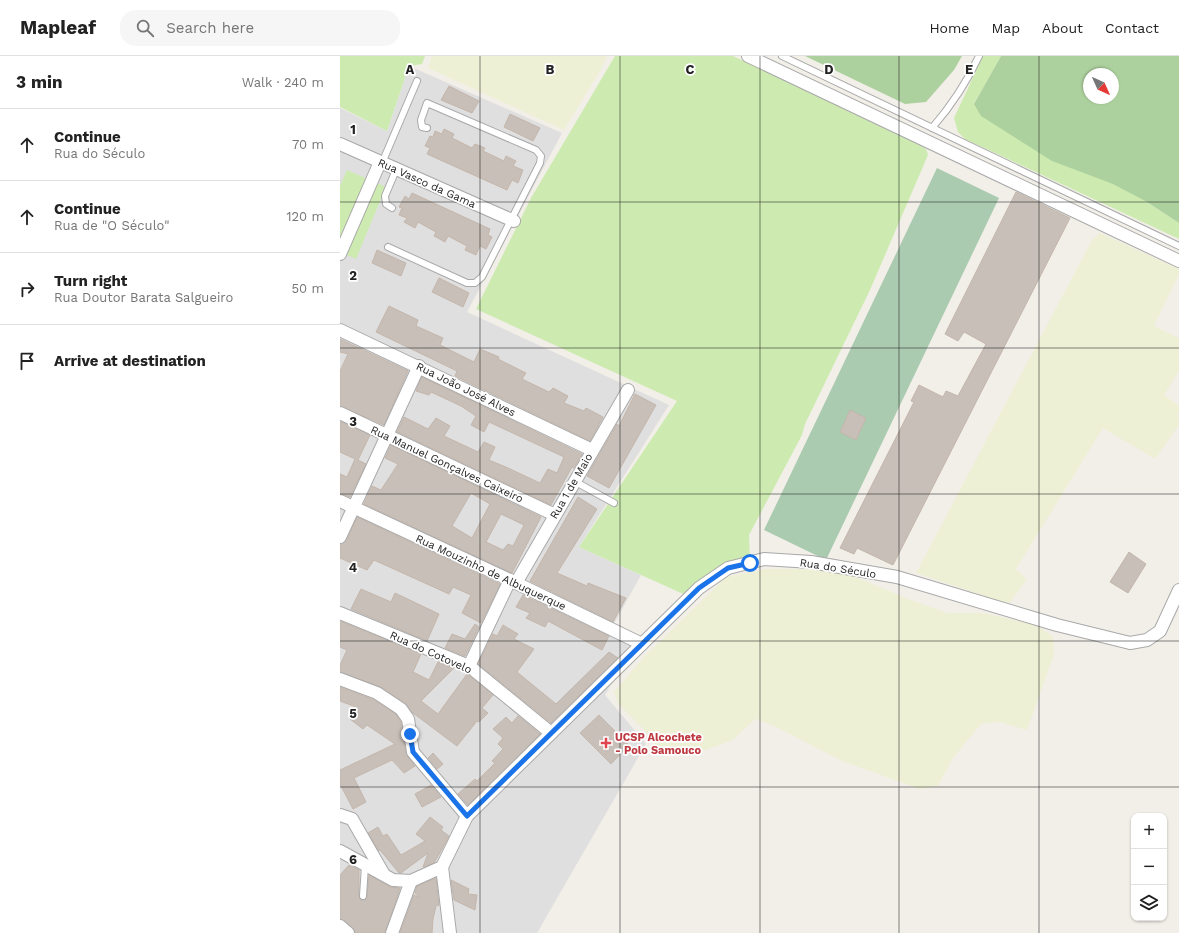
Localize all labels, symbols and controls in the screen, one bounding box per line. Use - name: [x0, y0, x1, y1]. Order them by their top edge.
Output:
- search box: [120, 10, 400, 46]
- text: Mapleaf: [20, 16, 96, 39]
- icon: search: [134, 17, 156, 39]
- text: Search here: [166, 19, 254, 37]
- text: Home: [929, 20, 969, 36]
- text: Map: [991, 20, 1020, 36]
- text: About: [1042, 20, 1083, 36]
- text: Contact: [1105, 20, 1159, 36]
- text: A: [406, 62, 415, 77]
- text: B: [546, 62, 555, 77]
- text: C: [686, 62, 695, 77]
- text: D: [824, 62, 834, 77]
- text: E: [965, 62, 973, 77]
- north arrow: [1083, 68, 1119, 104]
- text: 3 min: [16, 72, 62, 92]
- text: Walk · 240 m: [242, 75, 324, 90]
- text: 1: [350, 122, 356, 137]
- text: Continue: [54, 128, 121, 146]
- icon: ahead: [16, 134, 38, 156]
- text: 70 m: [292, 137, 324, 152]
- text: Rua do Século: [54, 146, 145, 161]
- street label: Rua Vasco da Gama: [376, 156, 478, 211]
- text: Continue: [54, 200, 121, 218]
- icon: ahead: [16, 206, 38, 228]
- text: 120 m: [286, 209, 324, 224]
- text: Rua de "O Século": [54, 218, 169, 233]
- text: 2: [349, 268, 357, 283]
- text: Turn right: [54, 272, 127, 290]
- icon: right: [16, 278, 38, 300]
- text: 50 m: [292, 281, 324, 296]
- text: Rua Doutor Barata Salgueiro: [54, 290, 233, 305]
- icon: arrive: [16, 350, 38, 372]
- text: Arrive at destination: [54, 352, 206, 370]
- street label: Rua João José Alves: [414, 360, 518, 419]
- text: 3: [349, 414, 357, 429]
- street label: Rua Manuel Gonçalves Caixeiro: [368, 423, 525, 506]
- street label: Rua 1 de Maio: [547, 451, 595, 521]
- street label: Rua Mouzinho de Albuquerque: [414, 532, 568, 613]
- route start: [741, 554, 759, 572]
- street label: Rua do Século: [799, 556, 877, 581]
- text: 4: [349, 560, 358, 575]
- street label: Rua do Cotovelo: [388, 629, 474, 676]
- text: 5: [349, 706, 357, 721]
- route end: [401, 725, 419, 743]
- place label: UCSP Alcochete - Polo Samouco: [615, 731, 702, 757]
- marker: UCSP Alcochete - Polo Samouco: [600, 737, 612, 749]
- map controls: [1131, 813, 1167, 921]
- button: +: [1131, 813, 1167, 849]
- button: −: [1131, 849, 1167, 885]
- text: 6: [349, 852, 357, 867]
- button: layers: [1131, 885, 1167, 921]

